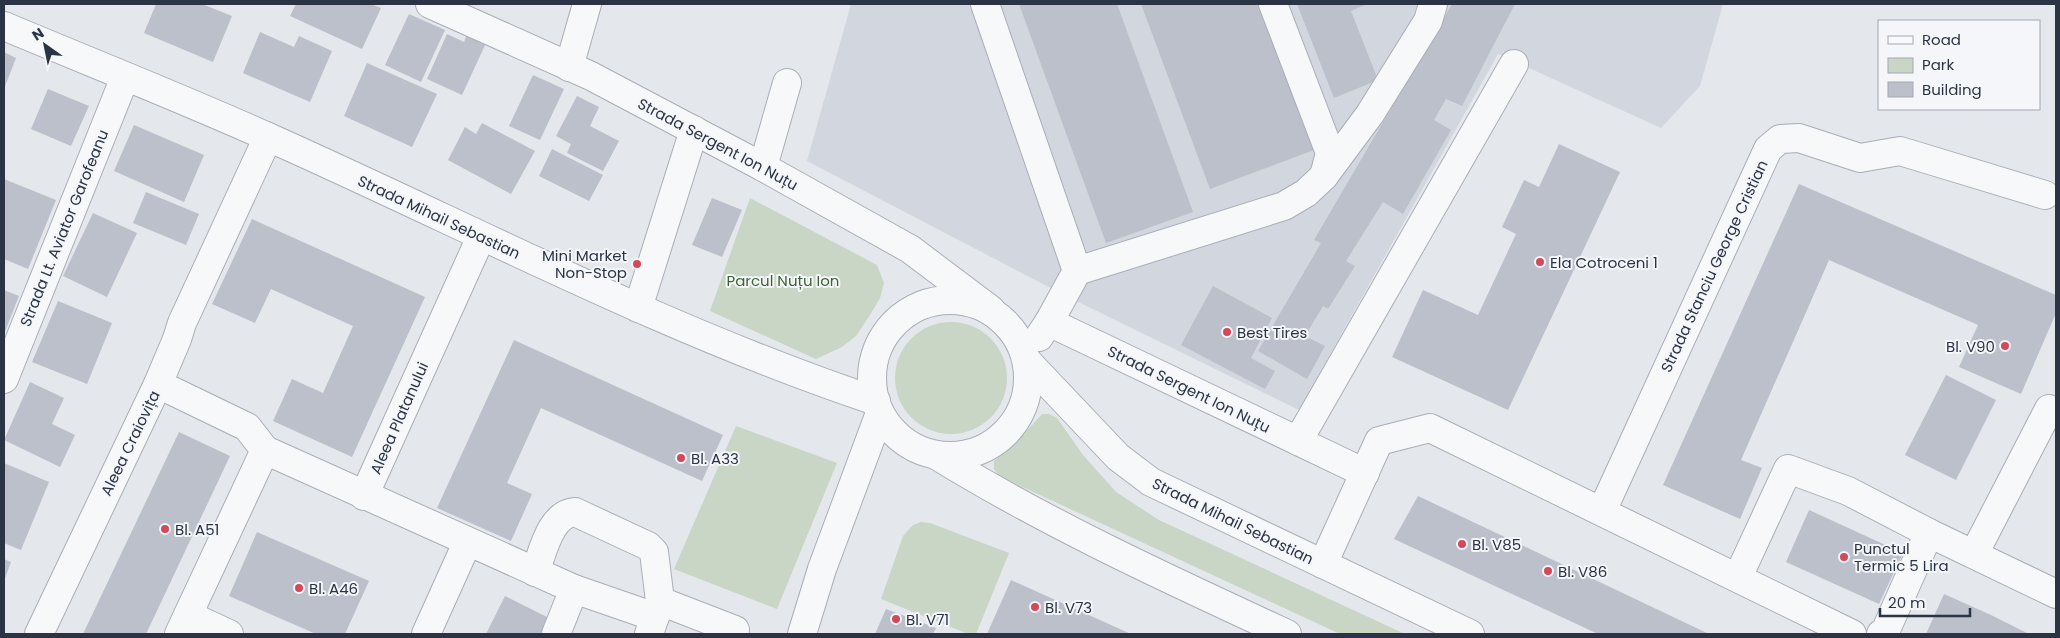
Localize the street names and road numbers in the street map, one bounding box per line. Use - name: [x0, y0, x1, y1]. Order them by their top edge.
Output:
- street label: Strada Sergent Ion Nuțu: [634, 93, 802, 195]
- street label: Strada Lt. Aviator Garofeanu: [15, 126, 113, 330]
- street label: Strada Stanciu George Cristian: [1655, 156, 1773, 376]
- street label: Strada Mihail Sebastian: [354, 170, 524, 264]
- street label: Strada Sergent Ion Nuțu: [1104, 340, 1274, 438]
- street label: Aleea Platanului: [365, 359, 433, 477]
- street label: Aleea Craiovița: [95, 387, 165, 499]
- street label: Strada Mihail Sebastian: [1149, 473, 1317, 569]

